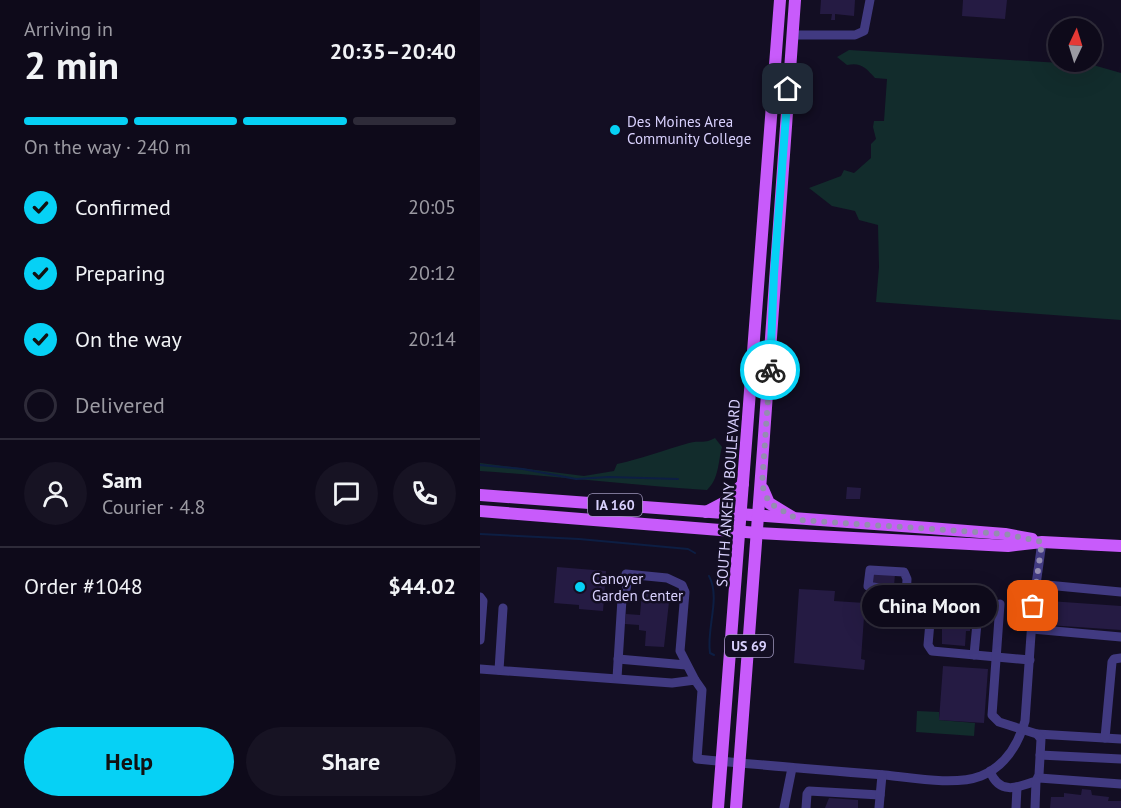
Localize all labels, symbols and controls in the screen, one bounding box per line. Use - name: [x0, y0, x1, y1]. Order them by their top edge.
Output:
- text: Arriving in: [24, 16, 113, 42]
- north arrow: [1048, 18, 1102, 72]
- map controls: [1048, 18, 1102, 72]
- text: 20:35–20:40: [330, 37, 456, 65]
- text: 2 min: [24, 39, 119, 90]
- pin: [762, 63, 813, 114]
- icon: home: [771, 72, 804, 105]
- place label: Des Moines Area Community College: [627, 112, 751, 148]
- marker: Des Moines Area Community College: [608, 123, 622, 137]
- text: On the way · 240 m: [24, 134, 191, 160]
- icon: check: [24, 191, 57, 224]
- text: Confirmed: [75, 193, 171, 221]
- text: 20:05: [408, 194, 456, 220]
- icon: check: [24, 257, 57, 290]
- text: Preparing: [75, 259, 165, 287]
- text: 20:12: [408, 260, 456, 286]
- icon: check: [24, 323, 57, 356]
- text: On the way: [75, 325, 182, 353]
- text: 20:14: [408, 326, 456, 352]
- courier: [740, 340, 800, 400]
- icon: bike: [754, 354, 787, 387]
- text: Delivered: [75, 391, 165, 419]
- street label: SOUTH ANKENY BOULEVARD: [712, 399, 744, 587]
- button: person: [24, 462, 87, 525]
- button: chat: [315, 462, 378, 525]
- button: phone: [393, 462, 456, 525]
- text: Sam: [102, 466, 142, 494]
- text: Courier · 4.8: [102, 494, 205, 520]
- road number: IA 160: [588, 494, 642, 516]
- place label: Canoyer Garden Center: [592, 569, 683, 605]
- text: Order #1048: [24, 572, 143, 600]
- text: $44.02: [388, 572, 456, 600]
- marker: Canoyer Garden Center: [573, 580, 587, 594]
- pin: [1007, 580, 1058, 631]
- callout: China Moon: [862, 585, 997, 627]
- icon: bag: [1016, 589, 1049, 622]
- text: China Moon: [879, 593, 980, 619]
- road number: US 69: [725, 635, 773, 657]
- button: Help: [24, 727, 234, 796]
- button: Share: [246, 727, 456, 796]

